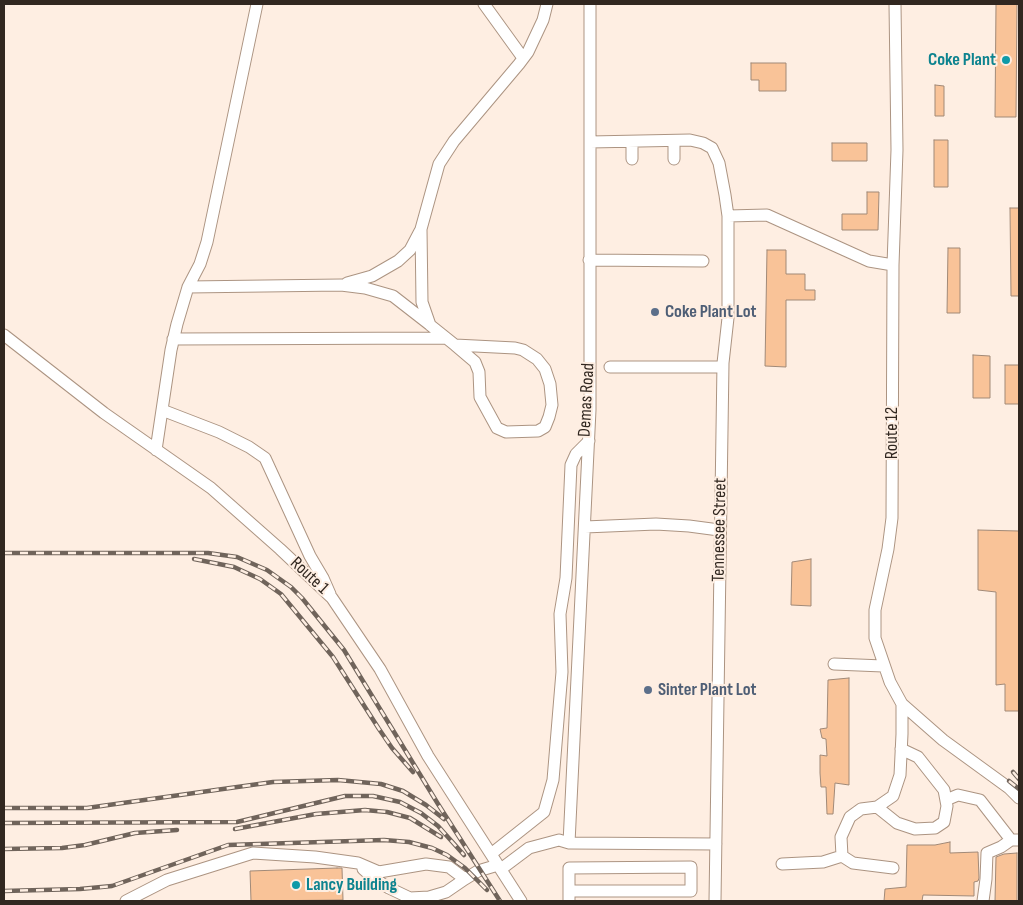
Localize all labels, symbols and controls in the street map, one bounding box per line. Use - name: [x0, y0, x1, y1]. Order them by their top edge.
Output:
- place label: Coke Plant: [928, 49, 996, 71]
- marker: Coke Plant: [1000, 54, 1012, 66]
- place label: Coke Plant Lot: [665, 301, 756, 323]
- marker: Coke Plant Lot: [649, 306, 661, 318]
- street label: Demas Road: [574, 363, 600, 437]
- street label: Route 12: [881, 407, 903, 459]
- street label: Tennessee Street: [708, 478, 732, 582]
- street label: Route 1: [285, 553, 333, 599]
- place label: Sinter Plant Lot: [658, 679, 757, 701]
- marker: Sinter Plant Lot: [642, 684, 654, 696]
- place label: Lancy Building: [306, 874, 397, 896]
- marker: Lancy Building: [290, 879, 302, 891]

